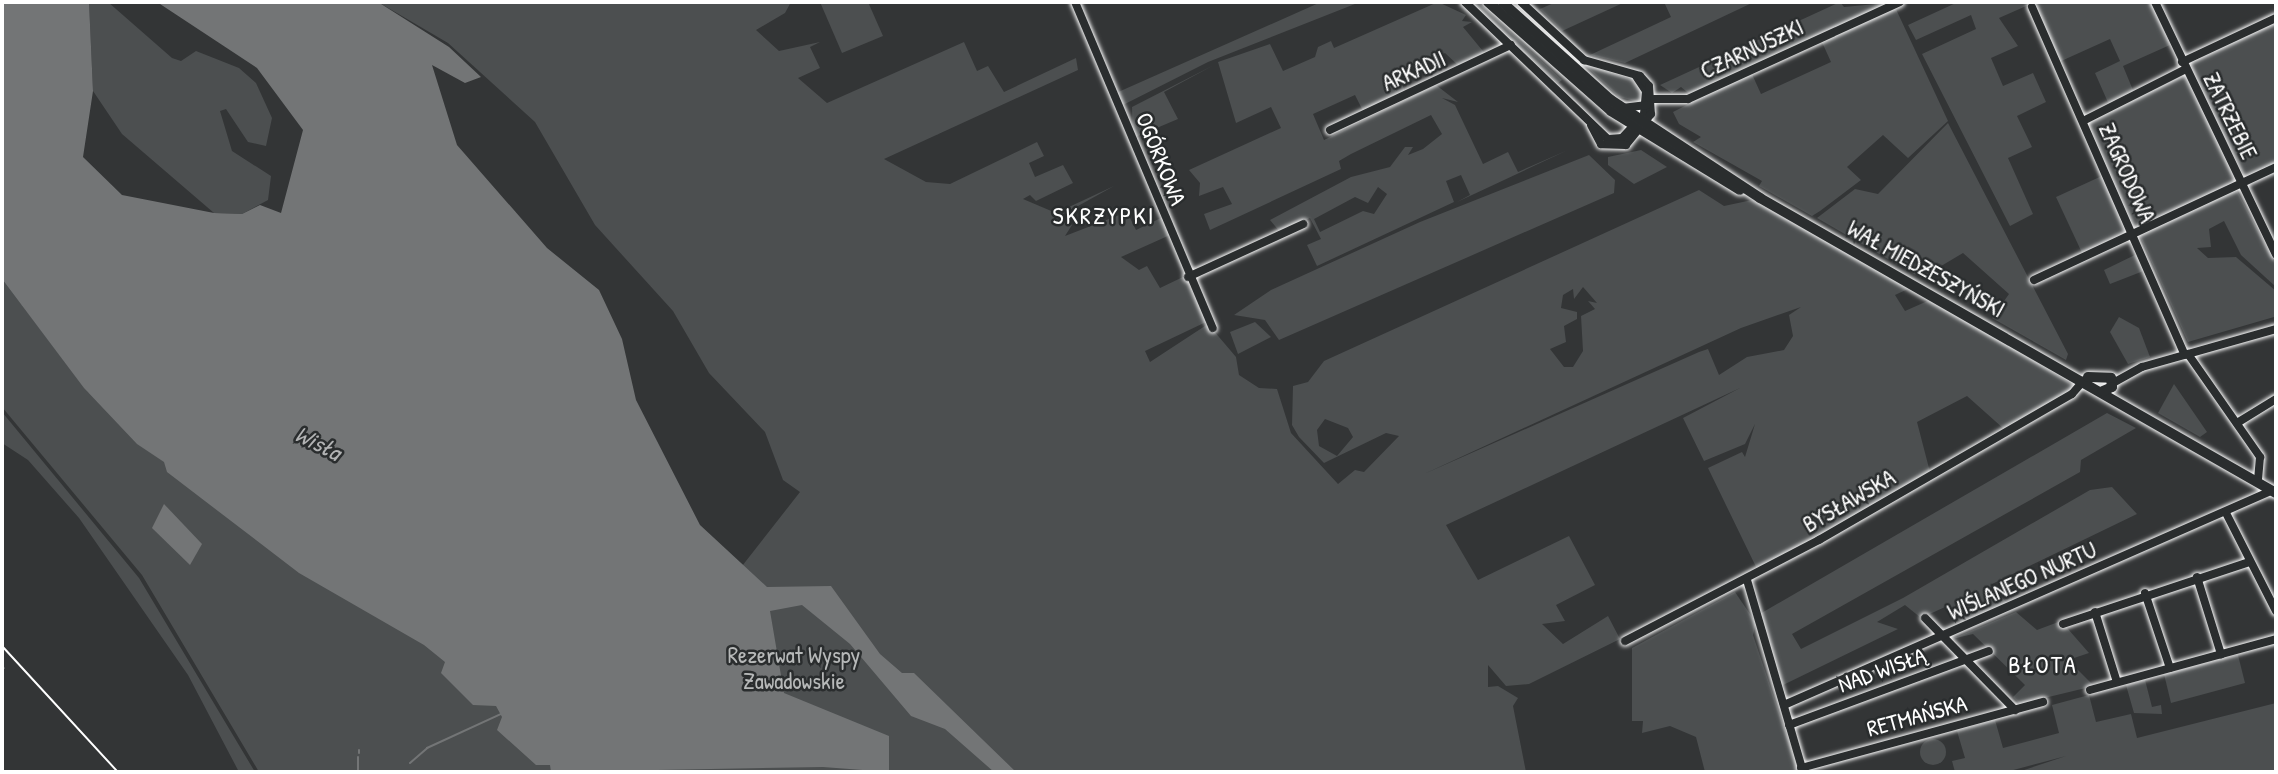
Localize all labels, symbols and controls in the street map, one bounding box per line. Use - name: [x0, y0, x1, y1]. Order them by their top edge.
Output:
- street label: CZARNUSZKI: [1696, 13, 1808, 85]
- street label: ARKADII: [1378, 45, 1450, 97]
- street label: ZATRZEBIE: [2197, 68, 2263, 164]
- street label: OGÓRKOWA: [1130, 109, 1192, 209]
- street label: ZAGRODOWA: [2093, 119, 2161, 227]
- district label: SKRZYPKI: [1054, 202, 1154, 230]
- street label: WAŁ MIEDZESZYŃSKI: [1842, 214, 2010, 324]
- water label: Wisła: [290, 419, 346, 467]
- street label: BYSŁAWSKA: [1798, 464, 1900, 538]
- street label: WIŚLANEGO NURTU: [1943, 536, 2101, 626]
- park label: Rezerwat Wyspy Zawadowskie: [728, 641, 860, 695]
- street label: NAD WISŁĄ: [1834, 641, 1930, 699]
- district label: BŁOTA: [2009, 651, 2077, 679]
- street label: RETMAŃSKA: [1864, 689, 1970, 743]

